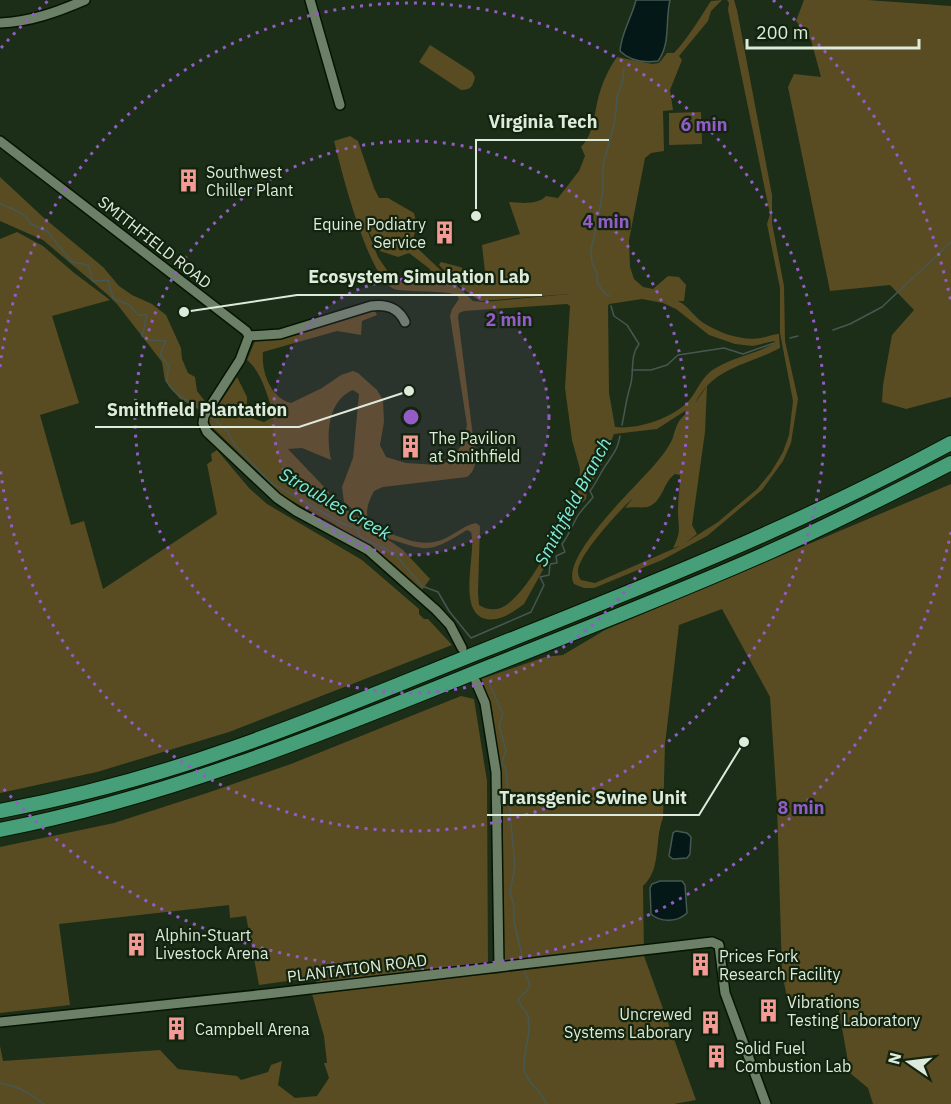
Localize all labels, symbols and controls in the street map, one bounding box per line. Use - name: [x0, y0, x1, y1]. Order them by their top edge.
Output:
- scale bar: [747, 12, 920, 50]
- text: 200 m: [756, 21, 808, 44]
- callout: Virginia Tech: [476, 104, 609, 140]
- text: Virginia Tech: [489, 110, 597, 133]
- text: 6 min: [680, 113, 728, 136]
- place label: Southwest Chiller Plant: [206, 162, 293, 200]
- building icon: Southwest Chiller Plant: [175, 168, 201, 194]
- street label: SMITHFIELD ROAD: [94, 192, 216, 292]
- text: 4 min: [582, 210, 630, 233]
- place label: Equine Podiatry Service: [313, 214, 426, 252]
- building icon: Equine Podiatry Service: [431, 220, 457, 246]
- callout: Ecosystem Simulation Lab: [297, 259, 542, 295]
- text: Ecosystem Simulation Lab: [308, 265, 530, 288]
- text: 2 min: [485, 308, 533, 331]
- callout: Smithfield Plantation: [95, 391, 299, 427]
- text: Smithfield Plantation: [107, 398, 287, 421]
- centre of rings: [401, 407, 421, 427]
- place label: The Pavilion at Smithfield: [429, 428, 520, 466]
- building icon: The Pavilion at Smithfield: [398, 434, 424, 460]
- water label: Smithfield Branch: [529, 434, 616, 570]
- water label: Stroubles Creek: [276, 462, 396, 545]
- callout: Transgenic Swine Unit: [487, 779, 699, 815]
- text: Transgenic Swine Unit: [499, 786, 687, 809]
- text: 8 min: [777, 796, 825, 819]
- place label: Alphin-Stuart Livestock Arena: [155, 925, 269, 963]
- building icon: Alphin-Stuart Livestock Arena: [124, 931, 150, 957]
- place label: Prices Fork Research Facility: [719, 946, 840, 984]
- street label: PLANTATION ROAD: [286, 949, 428, 987]
- building icon: Prices Fork Research Facility: [688, 952, 714, 978]
- place label: Vibrations Testing Laboratory: [787, 992, 920, 1030]
- building icon: Vibrations Testing Laboratory: [756, 998, 782, 1024]
- place label: Uncrewed Systems Laborary: [564, 1004, 692, 1042]
- building icon: Uncrewed Systems Laborary: [697, 1010, 723, 1036]
- building icon: Campbell Arena: [164, 1016, 190, 1042]
- place label: Campbell Arena: [195, 1019, 310, 1039]
- north arrow: [879, 1032, 939, 1092]
- place label: Solid Fuel Combustion Lab: [735, 1038, 851, 1076]
- building icon: Solid Fuel Combustion Lab: [704, 1044, 730, 1070]
- text: N: [883, 1050, 906, 1066]

